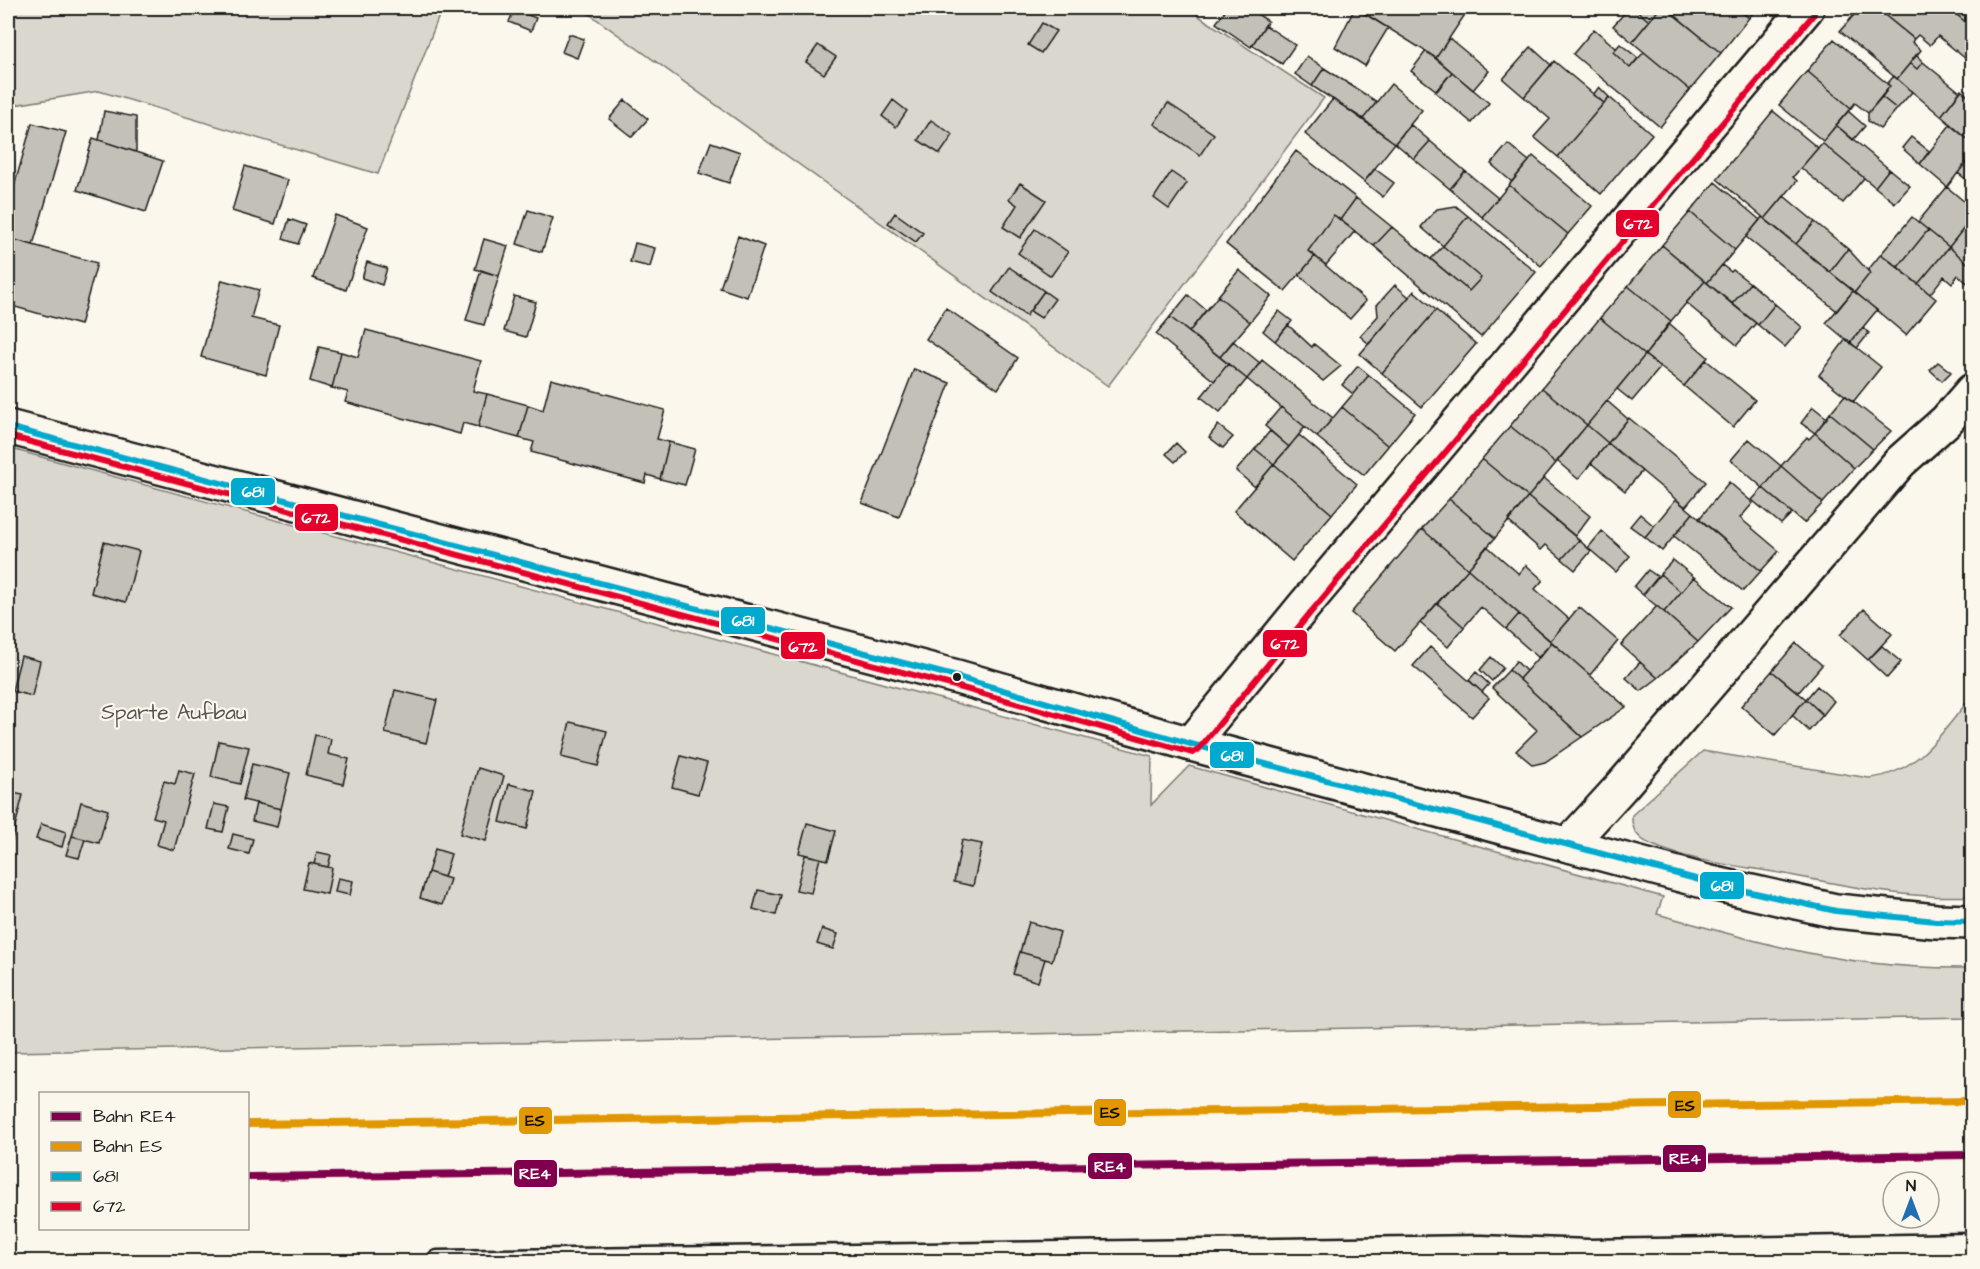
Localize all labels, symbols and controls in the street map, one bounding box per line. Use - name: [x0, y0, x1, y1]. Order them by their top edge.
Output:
- line badge: 672: [1615, 209, 1660, 238]
- text: 672: [1623, 213, 1653, 235]
- line badge: 681: [230, 477, 276, 506]
- text: 681: [242, 481, 265, 503]
- line badge: 672: [294, 503, 339, 532]
- text: 672: [301, 507, 331, 529]
- line badge: 681: [720, 606, 766, 635]
- text: 681: [732, 610, 755, 632]
- line badge: 672: [1262, 629, 1308, 658]
- line badge: 672: [780, 631, 826, 660]
- text: 672: [1270, 633, 1300, 655]
- text: 672: [788, 636, 818, 658]
- unlabelled marker: [951, 671, 963, 683]
- park label: Sparte Aufbau: [101, 698, 247, 728]
- line badge: 681: [1209, 741, 1255, 769]
- text: 681: [1221, 745, 1244, 767]
- line badge: 681: [1699, 871, 1745, 900]
- text: 681: [1711, 875, 1734, 897]
- line badge: ES: [1667, 1090, 1702, 1119]
- legend: [39, 1092, 249, 1230]
- text: ES: [1675, 1095, 1696, 1117]
- line badge: ES: [1093, 1098, 1127, 1127]
- text: ES: [1100, 1102, 1121, 1124]
- text: Bahn RE4: [93, 1104, 176, 1129]
- line badge: ES: [518, 1106, 553, 1135]
- text: ES: [525, 1110, 546, 1132]
- text: Bahn ES: [93, 1134, 162, 1159]
- line badge: RE4: [1662, 1144, 1707, 1173]
- text: RE4: [1669, 1148, 1701, 1170]
- line badge: RE4: [1087, 1152, 1133, 1180]
- text: RE4: [1094, 1156, 1126, 1178]
- line badge: RE4: [513, 1159, 558, 1188]
- text: RE4: [519, 1163, 551, 1185]
- text: 681: [93, 1164, 118, 1189]
- north arrow: [1881, 1170, 1941, 1230]
- text: N: [1906, 1175, 1916, 1197]
- text: 672: [93, 1194, 126, 1219]

